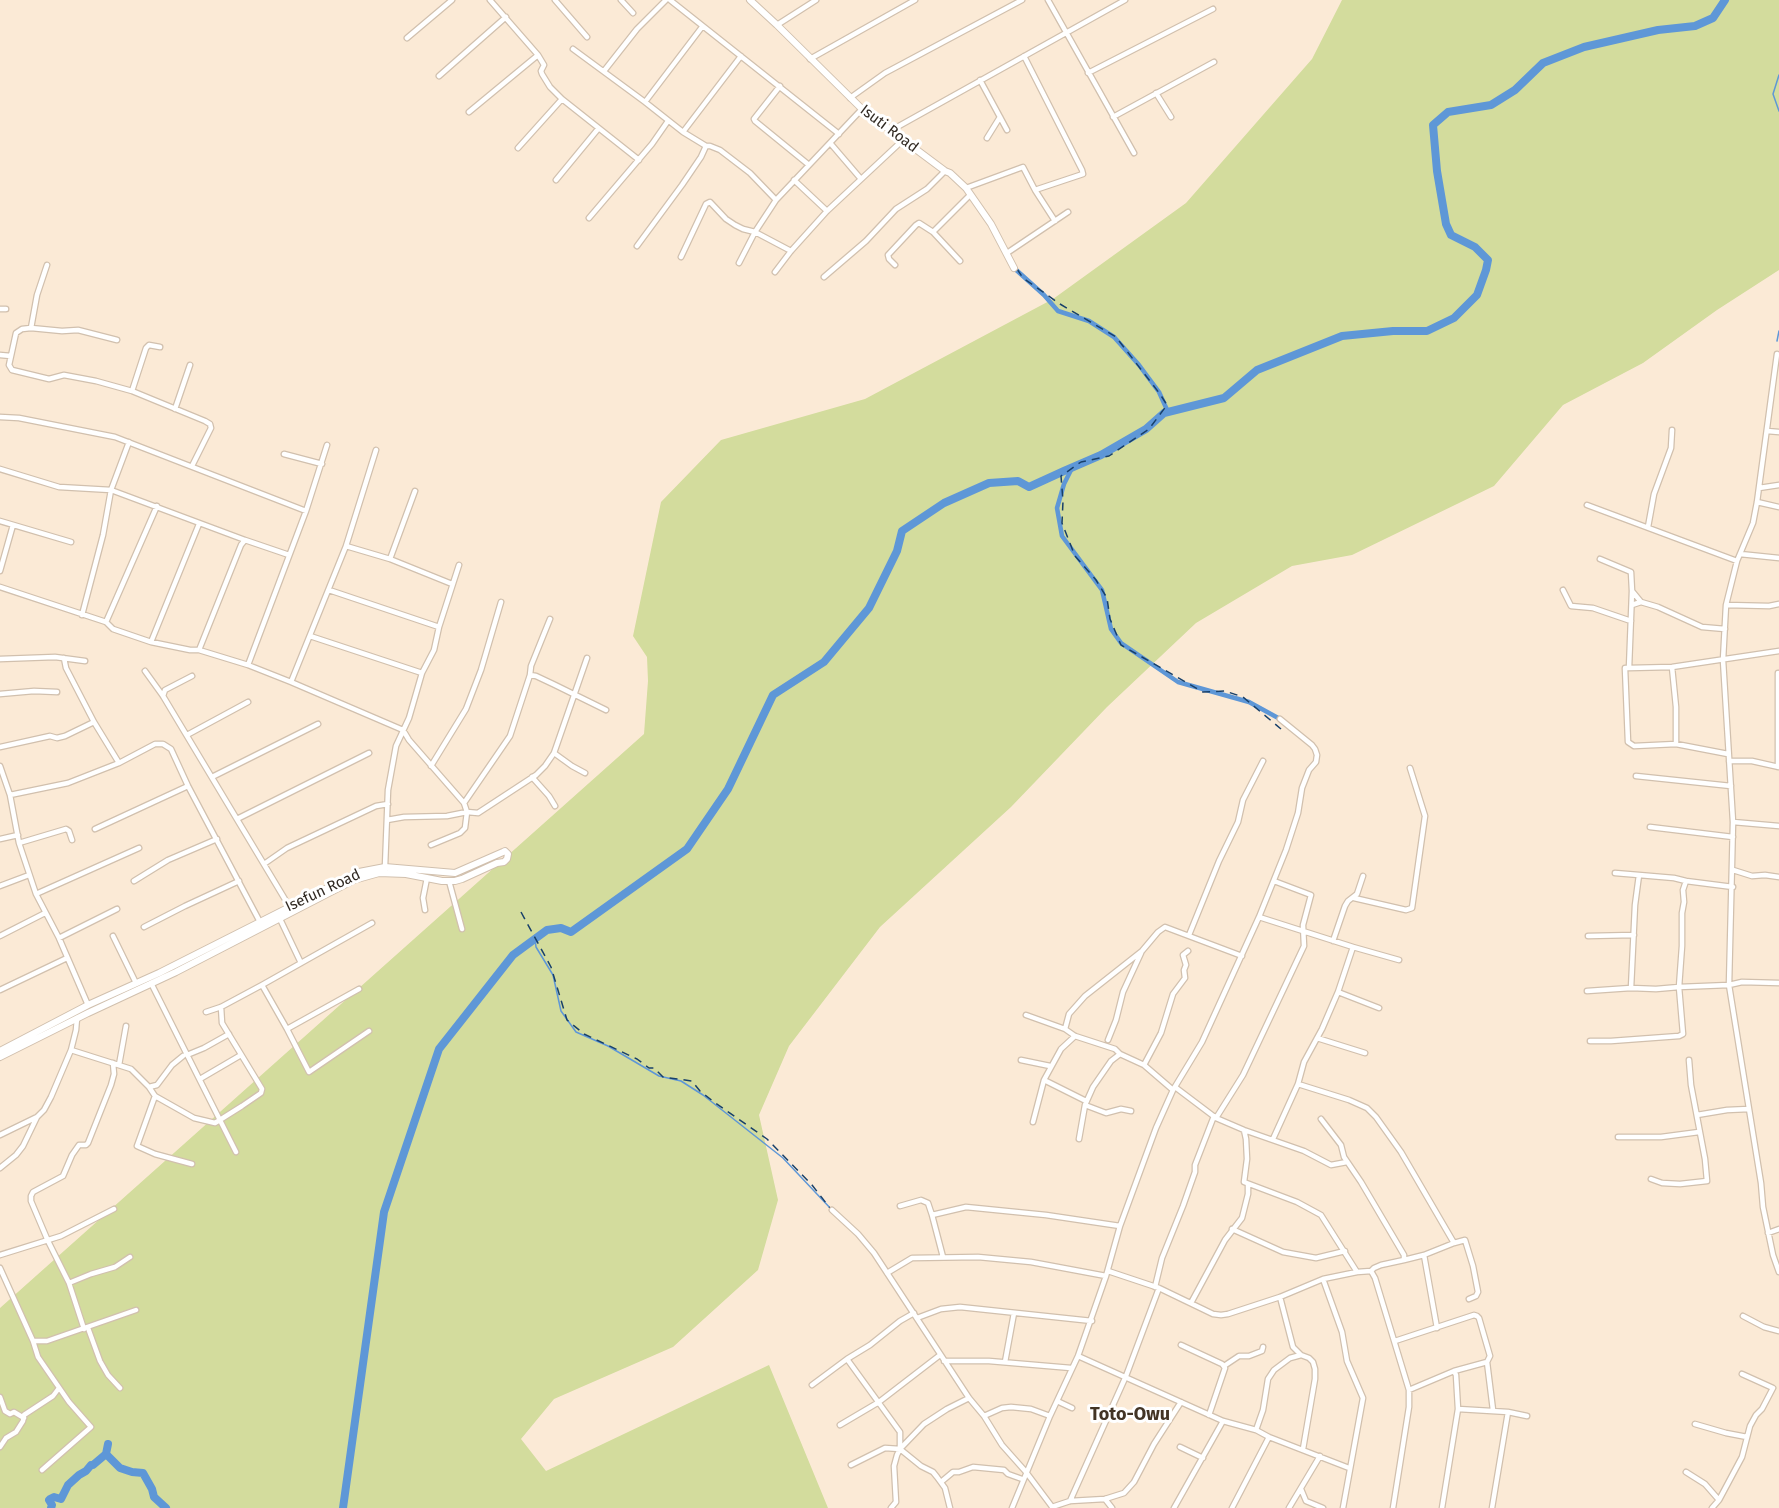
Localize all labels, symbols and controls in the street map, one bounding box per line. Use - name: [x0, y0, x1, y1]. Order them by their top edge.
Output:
- street label: Isuti Road: [856, 101, 922, 157]
- street label: Isefun Road: [283, 866, 363, 916]
- district label: Toto-Owu: [1090, 1404, 1170, 1426]

